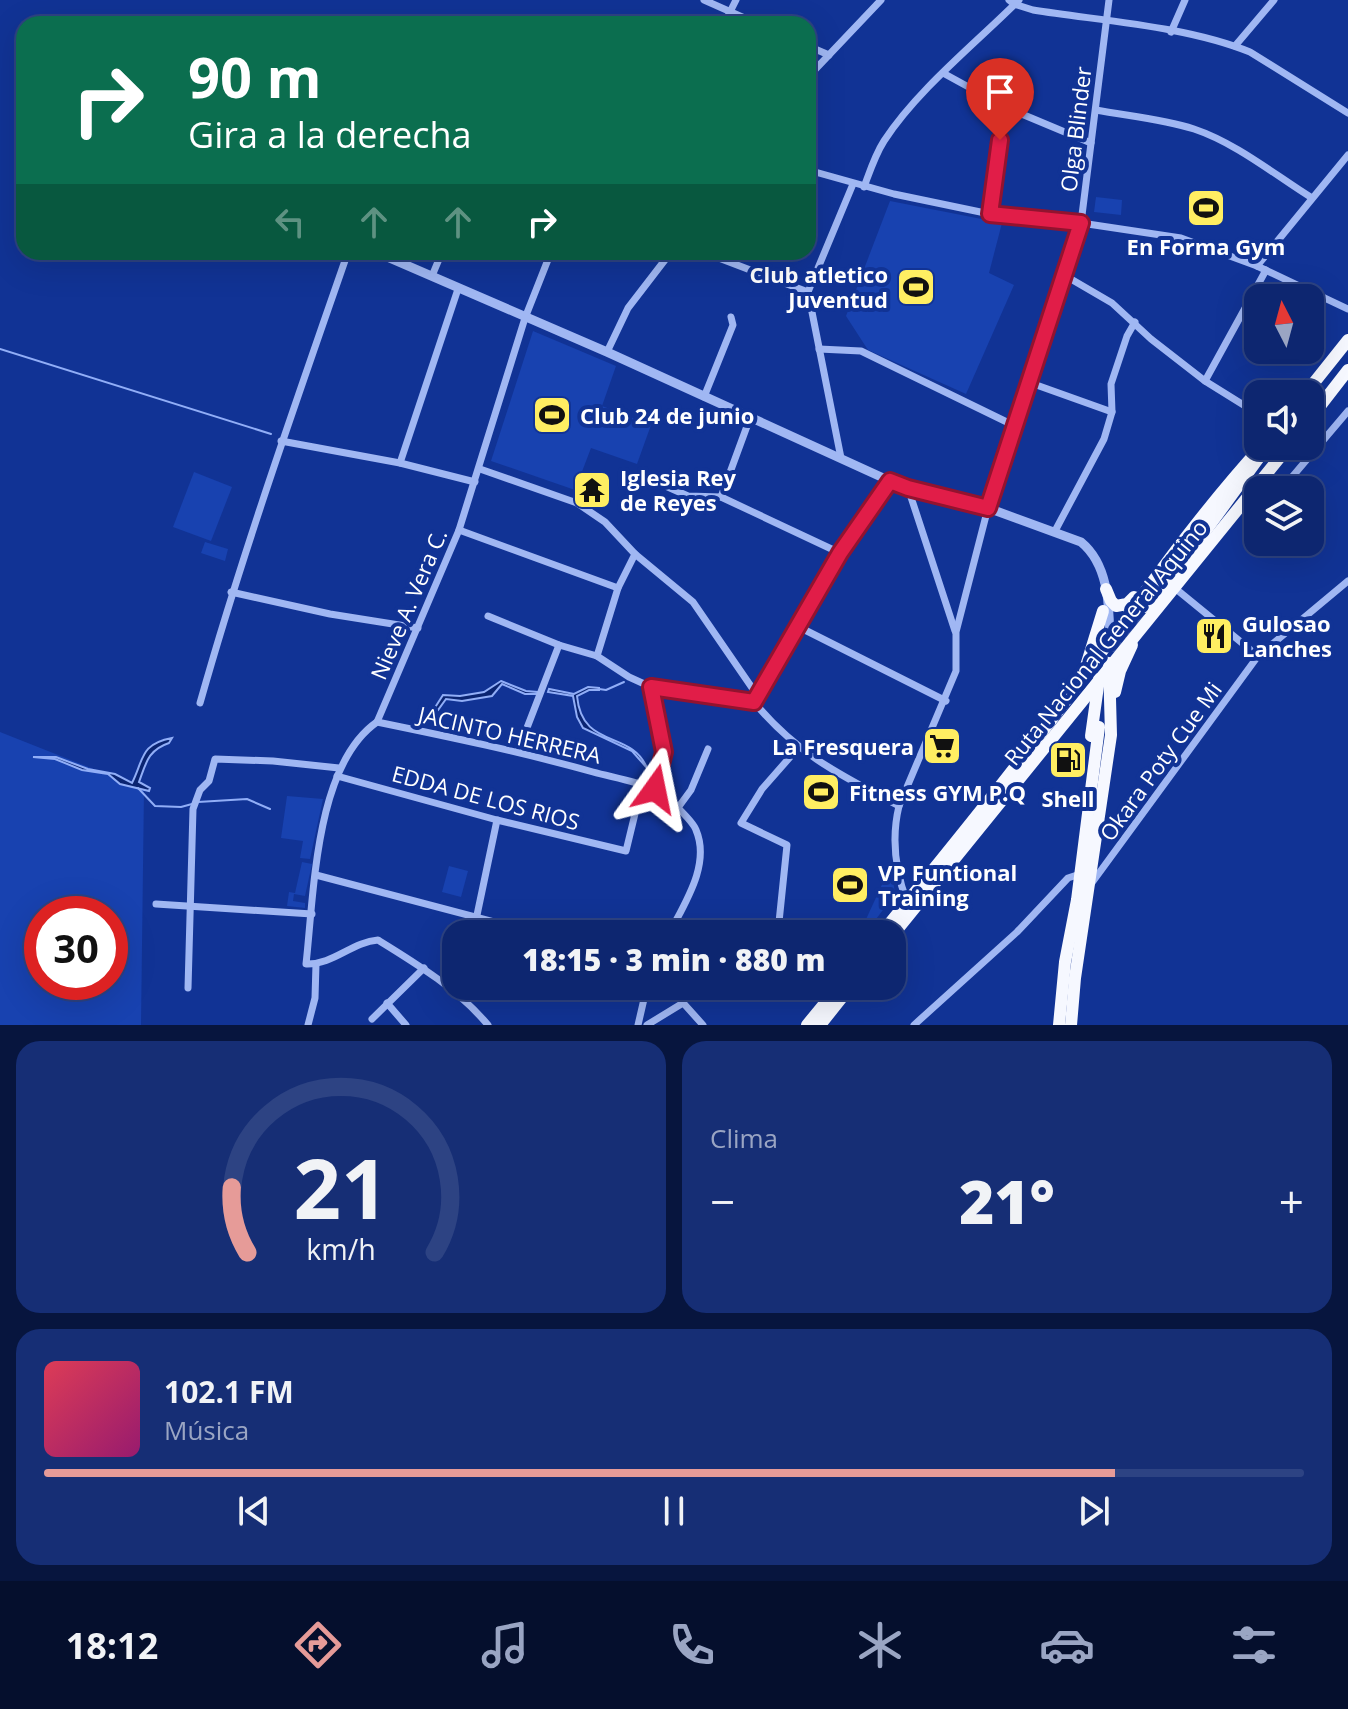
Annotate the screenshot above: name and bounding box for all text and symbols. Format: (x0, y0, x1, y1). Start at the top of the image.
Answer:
text: 90 m (188, 38, 322, 114)
icon: right (56, 48, 160, 152)
pin (966, 58, 1034, 140)
street label: Olga Blinder (1052, 65, 1098, 193)
icon: arrive (978, 70, 1022, 114)
text: Gira a la derecha (188, 110, 472, 159)
sports icon: En Forma Gym (1185, 187, 1227, 229)
icon: left (268, 200, 312, 244)
icon: ahead (352, 200, 396, 244)
icon: ahead (436, 200, 480, 244)
icon: right (520, 200, 564, 244)
place label: En Forma Gym (1127, 231, 1285, 261)
place label: Club atletico Juventud (749, 259, 888, 314)
sports icon: Club atletico Juventud (895, 266, 937, 308)
north arrow (1244, 284, 1324, 364)
map controls (1244, 284, 1324, 556)
button: sound (1244, 380, 1324, 460)
sports icon: Club 24 de junio (531, 394, 573, 436)
place label: Club 24 de junio (580, 400, 754, 430)
place label: Iglesia Rey de Reyes (620, 462, 737, 517)
temple icon: Iglesia Rey de Reyes (571, 469, 613, 511)
button: layers (1244, 476, 1324, 556)
street label: Ruta Nacional General Aquino (996, 513, 1214, 771)
street label: Nieve A. Vera C. (363, 524, 453, 684)
place label: Gulosao Lanches (1242, 608, 1332, 663)
restaurant icon: Gulosao Lanches (1193, 615, 1235, 657)
street label: Okara Poty Cue Mi (1092, 675, 1228, 847)
street label: JACINTO HERRERA (414, 698, 604, 770)
supermarket icon: La Fresquera (921, 725, 963, 767)
place label: La Fresquera (772, 731, 914, 761)
fuel station icon: Shell (1047, 739, 1089, 781)
position arrow (613, 747, 697, 831)
street label: EDDA DE LOS RIOS (389, 758, 583, 836)
sports icon: Fitness GYM P.Q (800, 771, 842, 813)
place label: Fitness GYM P.Q (849, 777, 1026, 807)
place label: Shell (1041, 783, 1095, 813)
place label: VP Funtional Training (878, 857, 1017, 912)
sports icon: VP Funtional Training (829, 864, 871, 906)
speed limit sign: 30 (24, 896, 128, 1000)
text: 18:15 · 3 min · 880 m (522, 939, 826, 980)
text: Clima (710, 1120, 778, 1156)
text: 21 (293, 1130, 389, 1243)
text: 21° (959, 1160, 1055, 1242)
text: − (710, 1171, 735, 1231)
text: + (1279, 1171, 1304, 1231)
text: km/h (306, 1229, 376, 1268)
text: 102.1 FM (164, 1371, 294, 1412)
text: Música (164, 1412, 249, 1448)
icon: previous (232, 1489, 276, 1533)
icon: pause (652, 1489, 696, 1533)
icon: next (1072, 1489, 1116, 1533)
icon: directions (290, 1617, 346, 1673)
icon: music (477, 1617, 533, 1673)
icon: phone (664, 1617, 720, 1673)
icon: climate (852, 1617, 908, 1673)
icon: car (1039, 1617, 1095, 1673)
icon: filters (1226, 1617, 1282, 1673)
text: 18:12 (66, 1621, 158, 1670)

